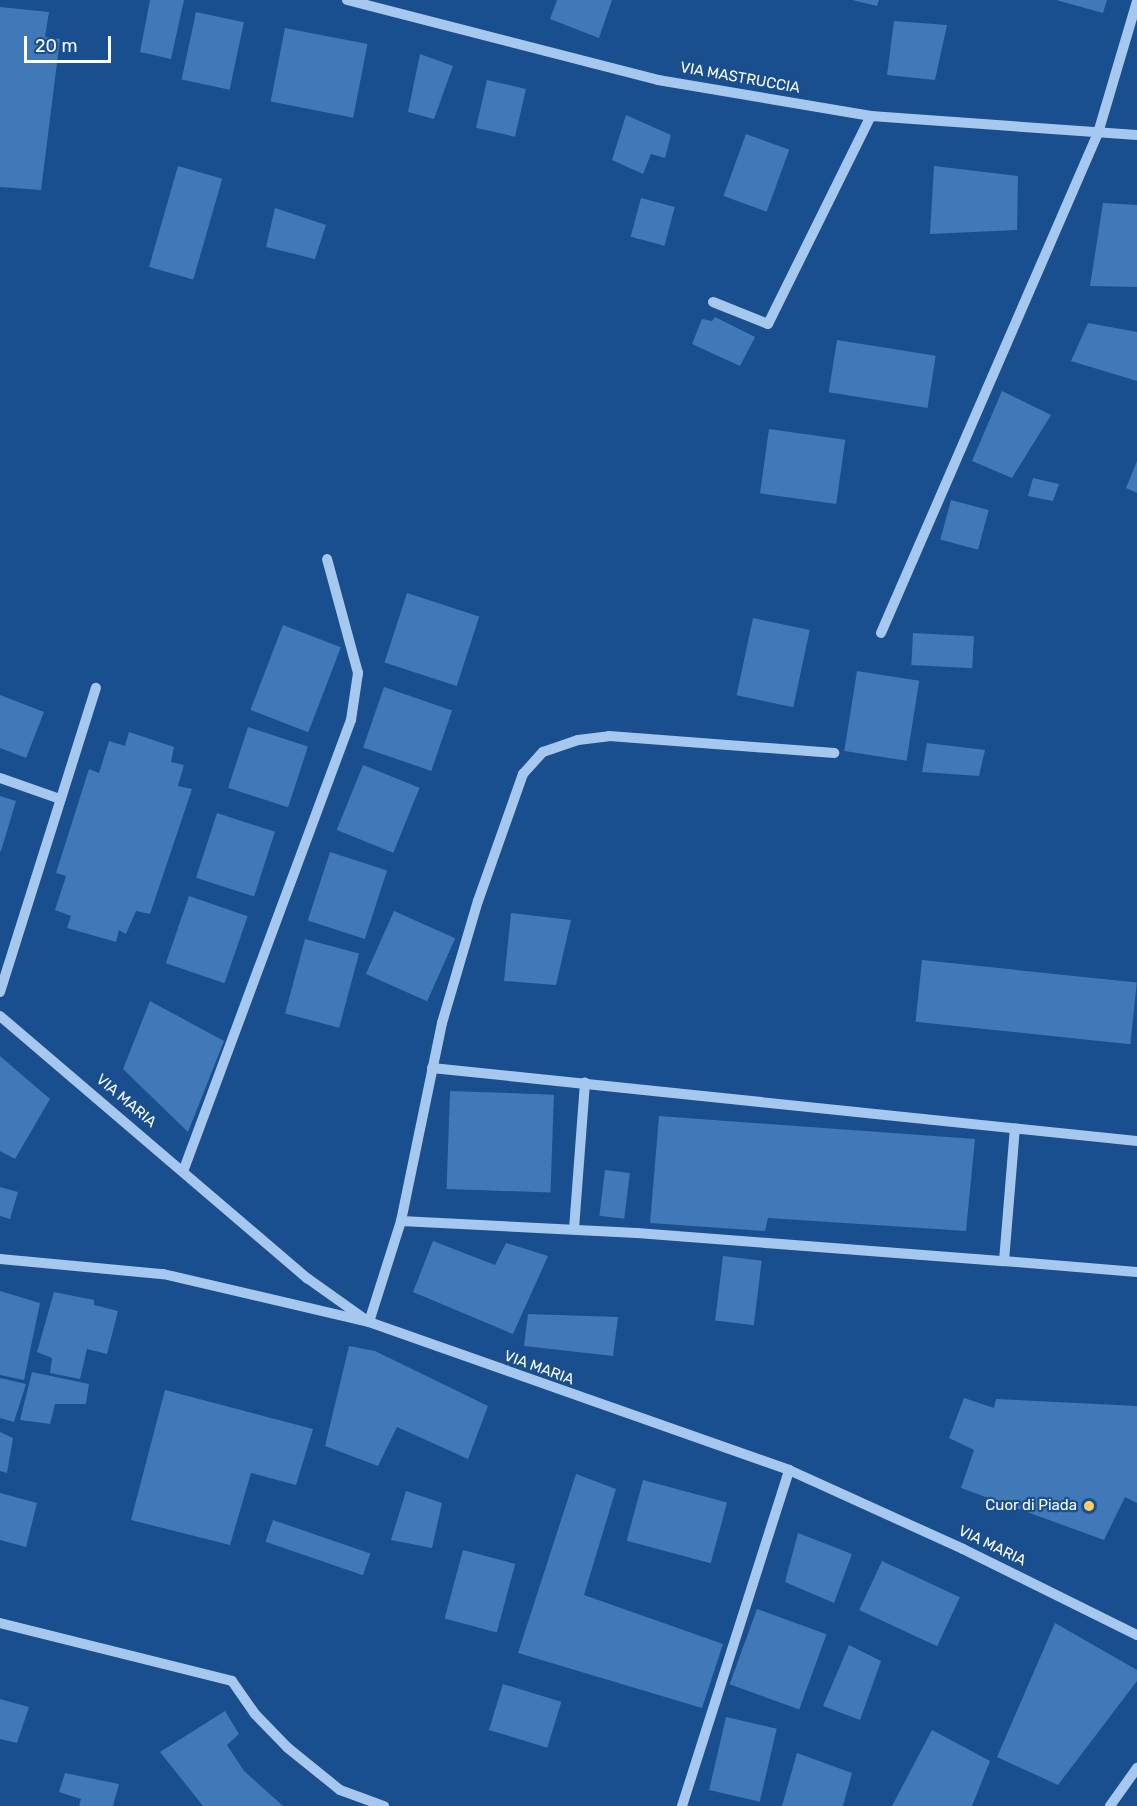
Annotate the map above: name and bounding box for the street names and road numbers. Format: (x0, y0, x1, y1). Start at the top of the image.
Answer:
street label: VIA MASTRUCCIA (678, 59, 802, 97)
street label: VIA MARIA (92, 1070, 160, 1132)
street label: VIA MARIA (501, 1347, 577, 1389)
street label: VIA MARIA (955, 1522, 1029, 1570)

